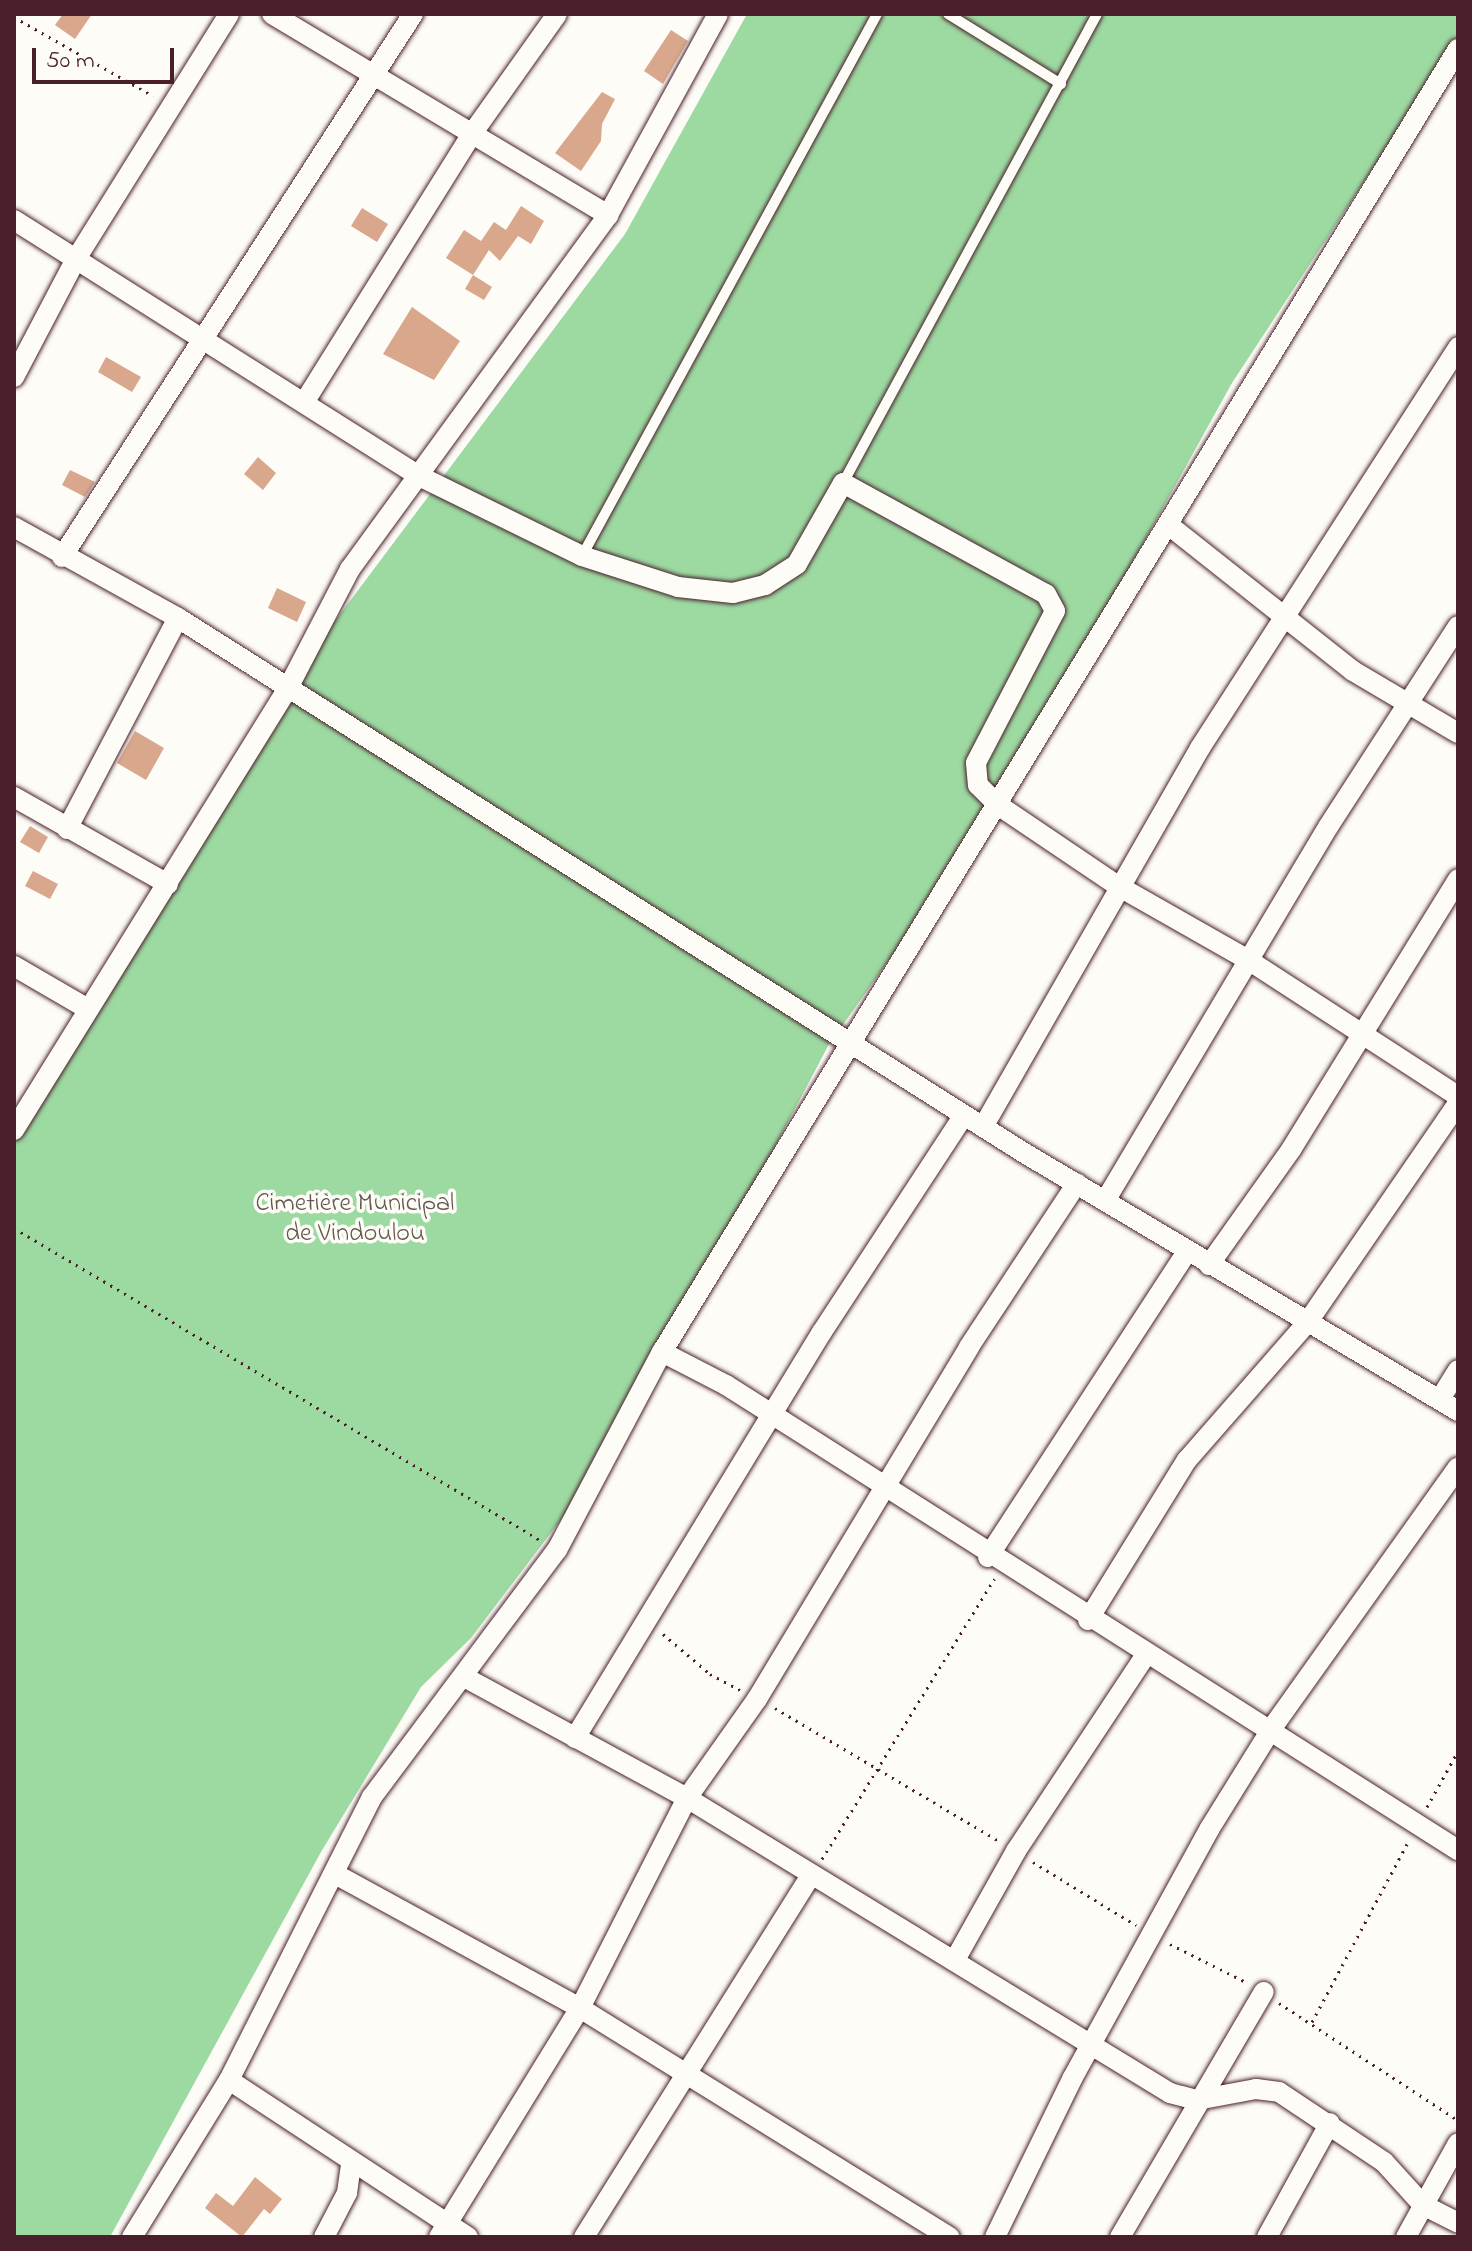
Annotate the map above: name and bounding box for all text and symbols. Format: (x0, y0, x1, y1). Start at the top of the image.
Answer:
scale bar (36, 32, 178, 82)
text: 50 m (46, 44, 95, 79)
park label: Cimetière Municipal de Vindoulou (256, 1189, 454, 1250)

